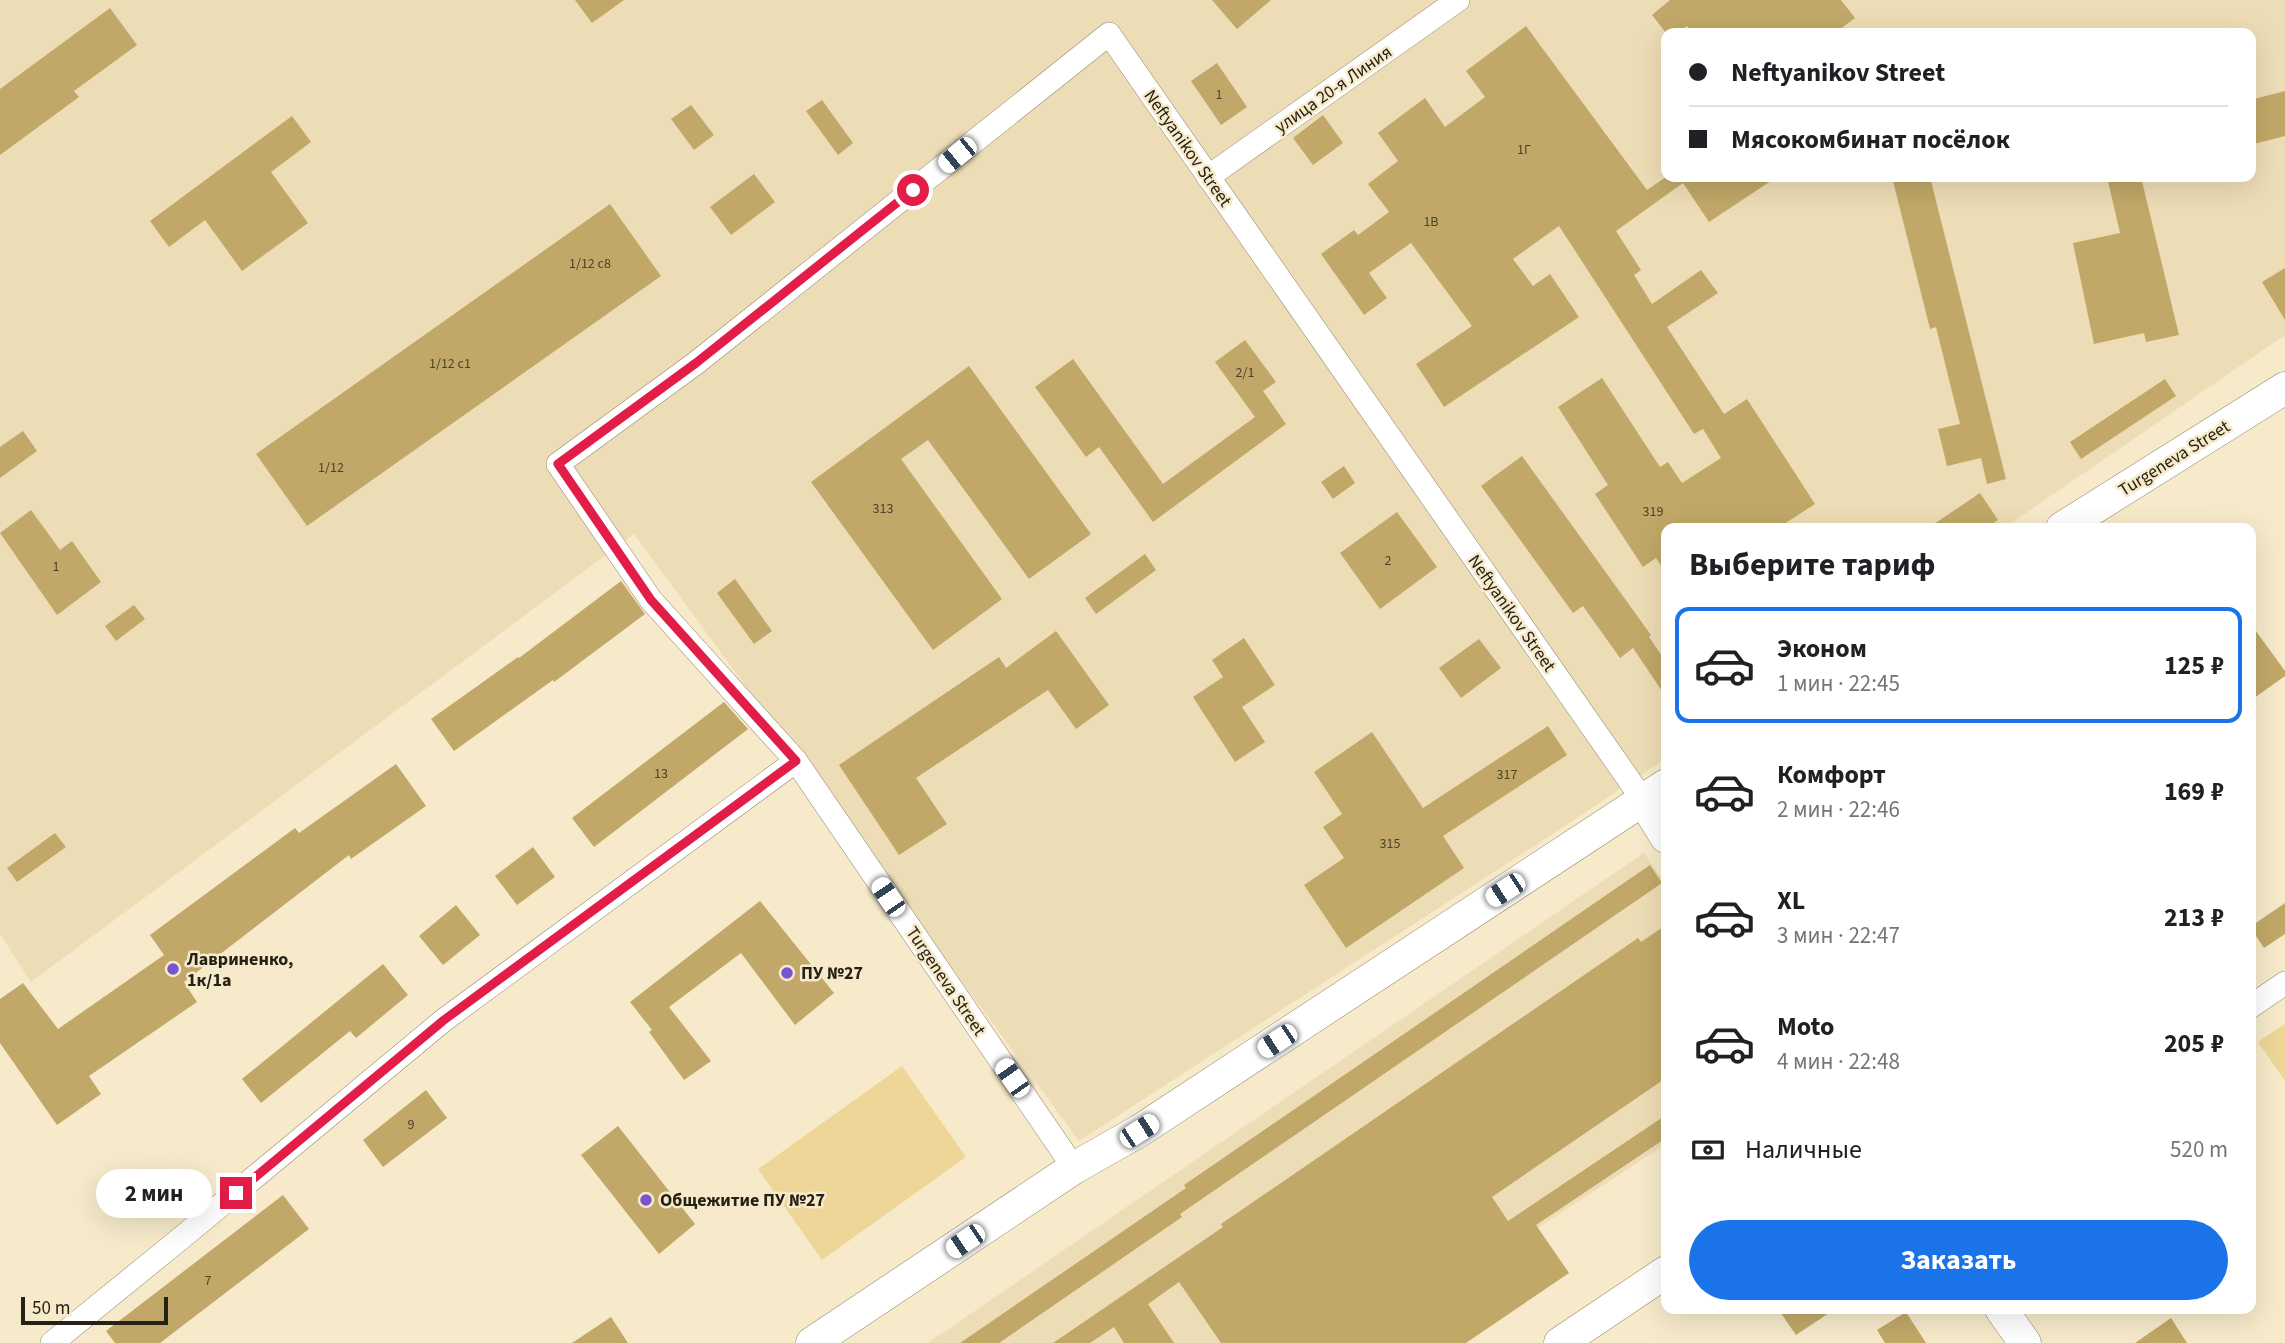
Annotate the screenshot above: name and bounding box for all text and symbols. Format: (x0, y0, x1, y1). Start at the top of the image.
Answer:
street label: улица 20-я Линия (1270, 40, 1397, 139)
text: Neftyanikov Street (1731, 54, 1945, 91)
street label: Neftyanikov Street (1138, 85, 1237, 212)
house number: 1 (1216, 85, 1223, 105)
text: Мясокомбинат посёлок (1731, 121, 2010, 158)
car (935, 134, 980, 176)
house number: 1Г (1517, 140, 1531, 160)
route start (897, 174, 929, 206)
house number: 1В (1423, 212, 1439, 232)
house number: 1/12 с8 (569, 254, 611, 274)
house number: 1/12 с1 (429, 354, 471, 374)
house number: 2/1 (1236, 363, 1254, 383)
street label: Turgeneva Street (2114, 414, 2235, 503)
house number: 1/12 (318, 458, 344, 478)
house number: 313 (873, 499, 893, 519)
house number: 319 (1643, 502, 1663, 522)
text: Выберите тариф (1689, 542, 1936, 588)
street label: Neftyanikov Street (1462, 550, 1561, 677)
house number: 2 (1385, 551, 1392, 571)
house number: 1 (53, 557, 60, 577)
text: Эконом (1777, 630, 1867, 667)
icon: car (1693, 634, 1756, 697)
text: 125 ₽ (2164, 647, 2224, 684)
text: 1 мин · 22:45 (1777, 667, 1900, 700)
text: Комфорт (1777, 756, 1886, 793)
icon: car (1693, 760, 1756, 823)
house number: 13 (654, 764, 668, 784)
house number: 317 (1497, 765, 1517, 785)
text: 169 ₽ (2164, 773, 2224, 810)
text: 2 мин · 22:46 (1777, 793, 1900, 826)
house number: 315 (1380, 834, 1400, 854)
car (1482, 870, 1529, 910)
car (868, 874, 909, 920)
text: XL (1777, 882, 1805, 919)
icon: car (1693, 886, 1756, 949)
text: 213 ₽ (2164, 899, 2224, 936)
text: 3 мин · 22:47 (1777, 919, 1900, 952)
street label: Turgeneva Street (900, 922, 991, 1041)
place label: Лавриненко, 1к/1а (186, 947, 294, 993)
marker: Лавриненко, 1к/1а (165, 961, 181, 977)
place label: ПУ №27 (801, 961, 863, 986)
marker: ПУ №27 (779, 965, 795, 981)
text: Moto (1777, 1008, 1834, 1045)
icon: car (1693, 1012, 1756, 1075)
car (1254, 1021, 1301, 1061)
text: 205 ₽ (2164, 1025, 2224, 1062)
text: 4 мин · 22:48 (1777, 1045, 1900, 1078)
car (992, 1055, 1033, 1101)
car (1116, 1111, 1163, 1151)
house number: 9 (408, 1115, 415, 1135)
icon: cash (1689, 1131, 1727, 1169)
text: Наличные (1745, 1131, 1862, 1168)
text: 520 m (2170, 1133, 2228, 1166)
callout: 2 мин (96, 1168, 212, 1218)
text: 2 мин (125, 1177, 183, 1210)
route end (220, 1177, 252, 1209)
place label: Общежитие ПУ №27 (660, 1188, 825, 1213)
marker: Общежитие ПУ №27 (638, 1192, 654, 1208)
button: Заказать (1689, 1220, 2228, 1300)
car (942, 1221, 989, 1261)
house number: 7 (205, 1271, 212, 1291)
scale bar (21, 1294, 168, 1326)
text: 50 m (32, 1295, 70, 1322)

